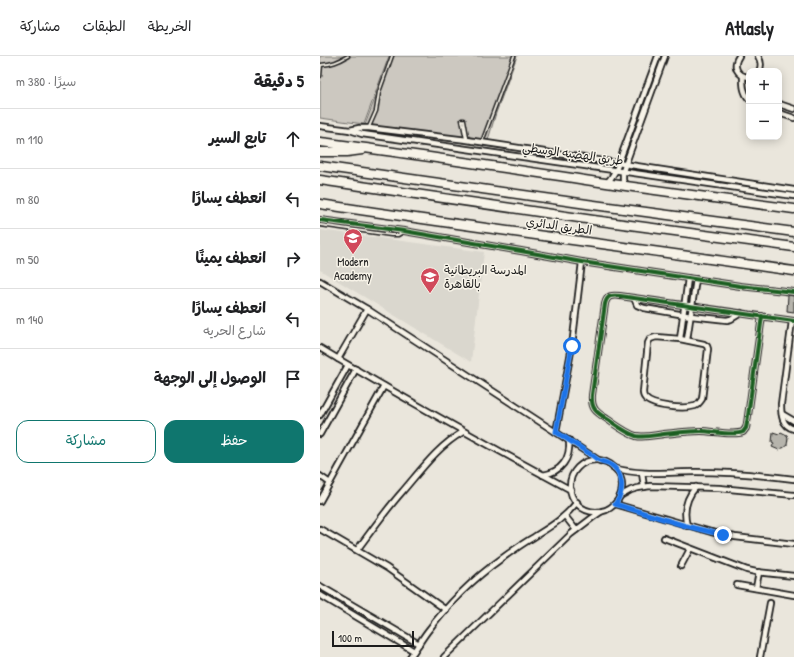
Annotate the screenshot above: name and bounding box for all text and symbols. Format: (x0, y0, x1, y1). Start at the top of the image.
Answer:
text: Atlasly (725, 15, 774, 41)
text: مشاركة (20, 16, 60, 35)
text: الطبقات (82, 16, 126, 35)
text: الخريطة (148, 16, 191, 35)
map controls (746, 68, 782, 140)
button: + (746, 68, 782, 104)
text: 5 دقيقة (254, 69, 304, 92)
text: سيرًا · 380 m (16, 72, 76, 90)
button: − (746, 104, 782, 140)
text: تابع السير (209, 127, 266, 148)
icon: ahead (282, 128, 304, 150)
text: 110 m (16, 130, 43, 148)
street label: طريق الهضبه الوسطي (521, 138, 625, 172)
text: انعطف يسارًا (192, 187, 266, 208)
icon: left (282, 188, 304, 210)
text: 80 m (16, 190, 39, 208)
street label: الطريق الدائري (525, 212, 593, 240)
school or university icon: Modern Academy (342, 227, 364, 255)
text: انعطف يمينًا (196, 247, 266, 268)
icon: right (282, 248, 304, 270)
text: 50 m (16, 250, 39, 268)
place label: Modern Academy (334, 253, 372, 284)
place label: المدرسة البريطانية بالقاهرة (444, 261, 527, 292)
school or university icon: المدرسة البريطانية بالقاهرة (419, 266, 441, 294)
text: انعطف يسارًا (192, 297, 266, 318)
icon: left (282, 308, 304, 330)
text: 140 m (16, 310, 43, 328)
text: شارع الحريه (203, 321, 266, 339)
route start (563, 337, 581, 355)
text: الوصول إلى الوجهة (154, 367, 266, 388)
icon: arrive (282, 368, 304, 390)
button: مشاركة (16, 420, 156, 463)
button: حفظ (164, 420, 304, 463)
route end (714, 526, 732, 544)
scale bar (332, 629, 414, 648)
text: 100 m (338, 631, 362, 645)

